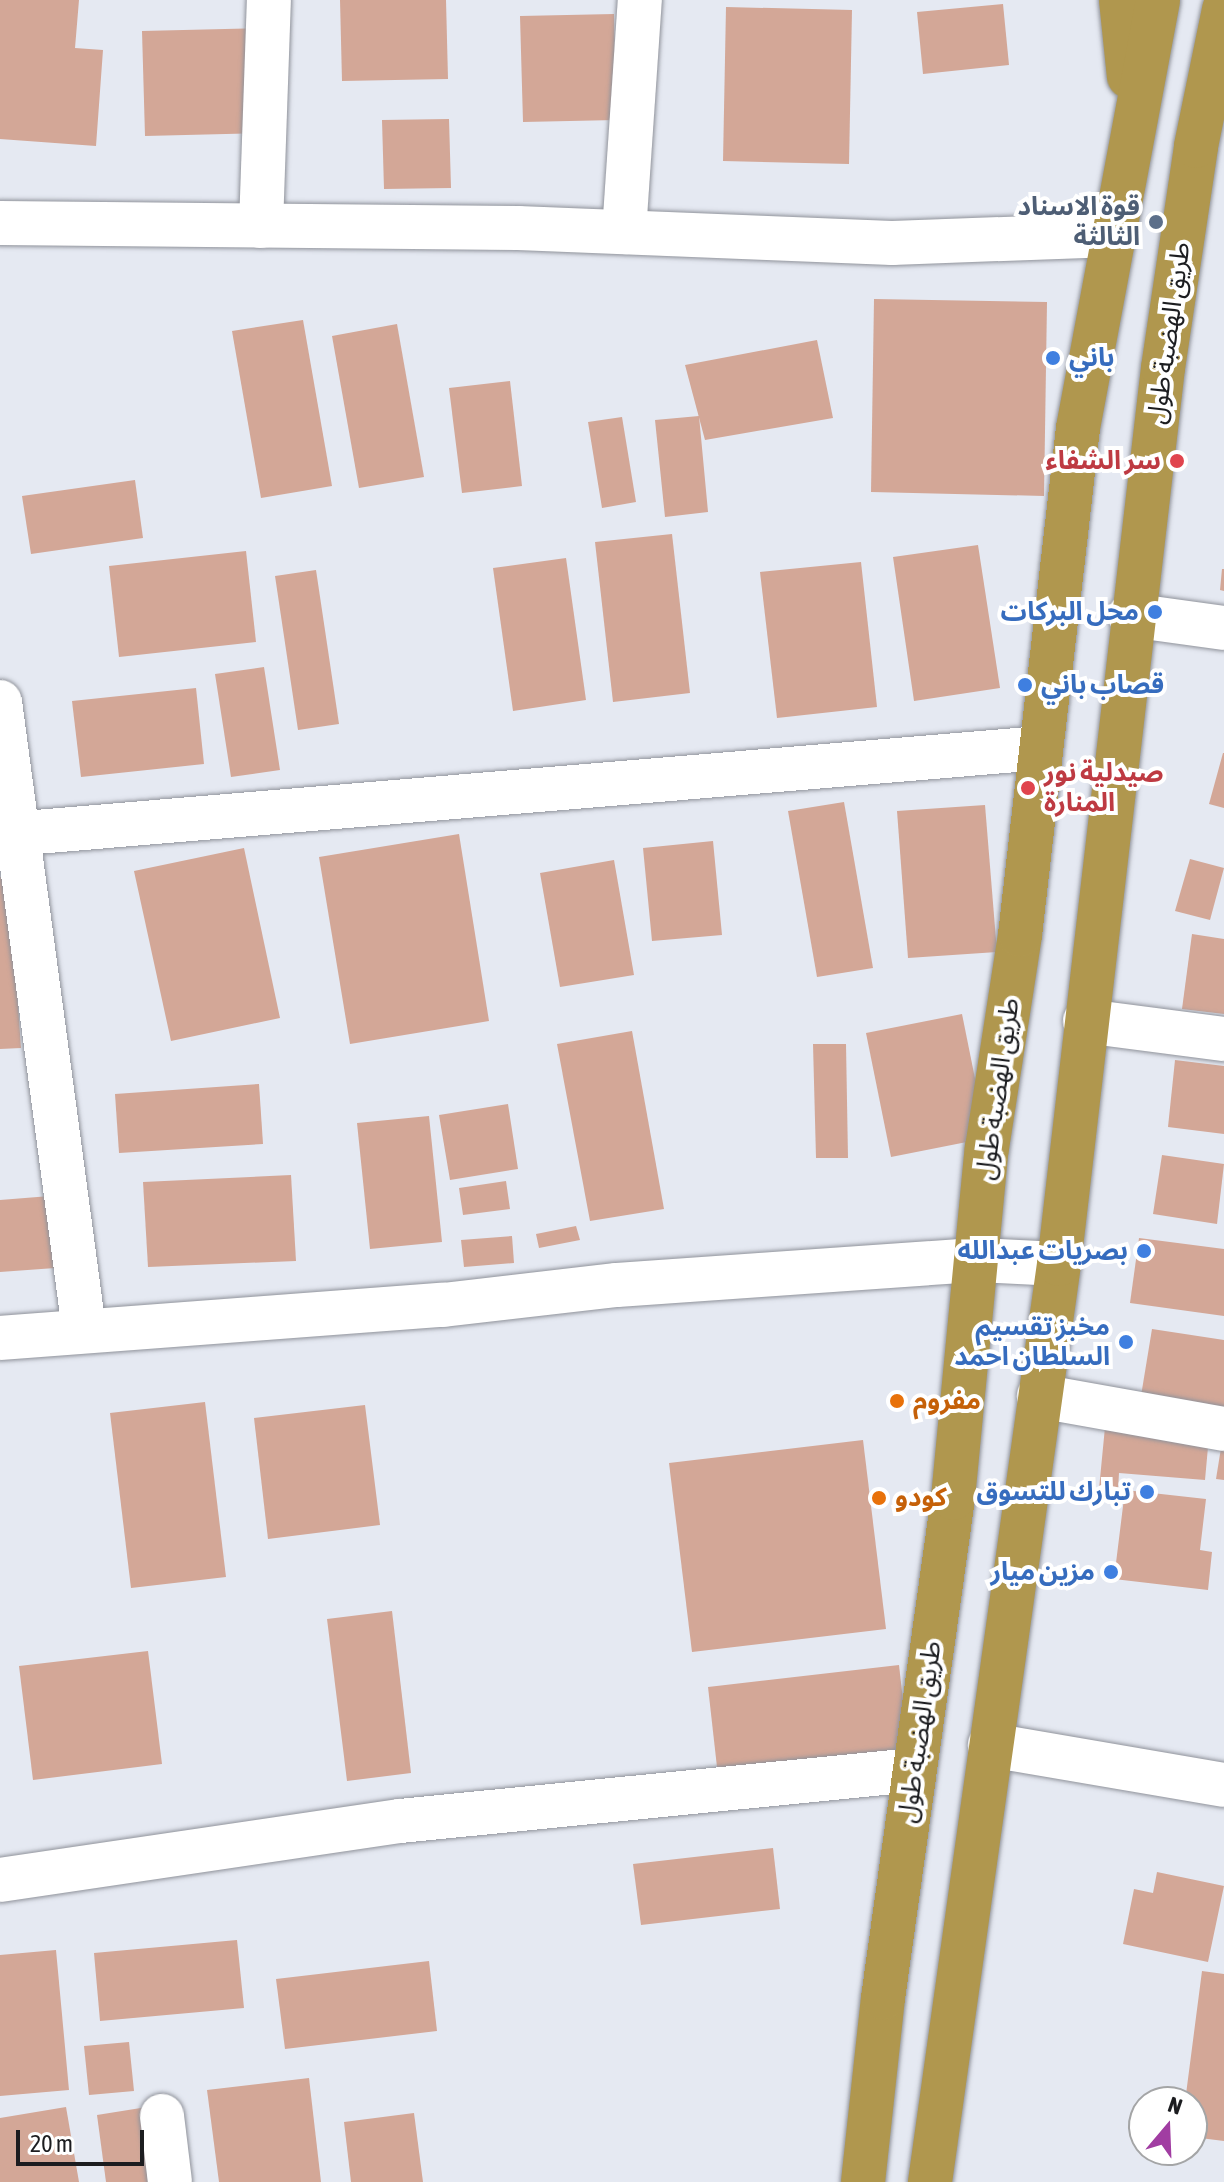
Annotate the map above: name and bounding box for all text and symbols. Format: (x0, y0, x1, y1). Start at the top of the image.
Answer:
place label: قوة الاسناد الثالثة (1018, 191, 1140, 252)
marker: قوة الاسناد الثالثة (1147, 213, 1165, 231)
street label: طريق الهضبة طول (1141, 240, 1197, 426)
place label: باني (1069, 342, 1115, 374)
marker: باني (1044, 349, 1062, 367)
place label: سر الشفاء (1045, 445, 1161, 477)
marker: سر الشفاء (1168, 452, 1186, 470)
place label: محل البركات (1001, 596, 1139, 628)
marker: محل البركات (1146, 603, 1164, 621)
place label: قصاب باني (1041, 669, 1164, 701)
marker: قصاب باني (1016, 676, 1034, 694)
place label: صيدلية نور المنارة (1044, 757, 1164, 818)
marker: صيدلية نور المنارة (1019, 779, 1037, 797)
street label: طريق الهضبة طول (970, 996, 1026, 1182)
place label: بصريات عبدالله (957, 1235, 1128, 1267)
marker: بصريات عبدالله (1135, 1242, 1153, 1260)
place label: مخبز تقسيم السلطان احمد (954, 1311, 1110, 1372)
marker: مخبز تقسيم السلطان احمد (1117, 1333, 1135, 1351)
place label: مفروم (913, 1385, 981, 1417)
marker: مفروم (888, 1392, 906, 1410)
place label: تبارك للتسوق (977, 1476, 1131, 1508)
place label: كودو (895, 1482, 947, 1514)
marker: تبارك للتسوق (1138, 1483, 1156, 1501)
marker: كودو (870, 1489, 888, 1507)
place label: مزين ميار (990, 1556, 1095, 1588)
marker: مزين ميار (1102, 1563, 1120, 1581)
street label: طريق الهضبة طول (892, 1639, 948, 1825)
north arrow (1128, 2086, 1208, 2166)
text: N (1165, 2091, 1186, 2120)
scale bar (20, 2114, 148, 2164)
text: 20 m (30, 2130, 73, 2157)

